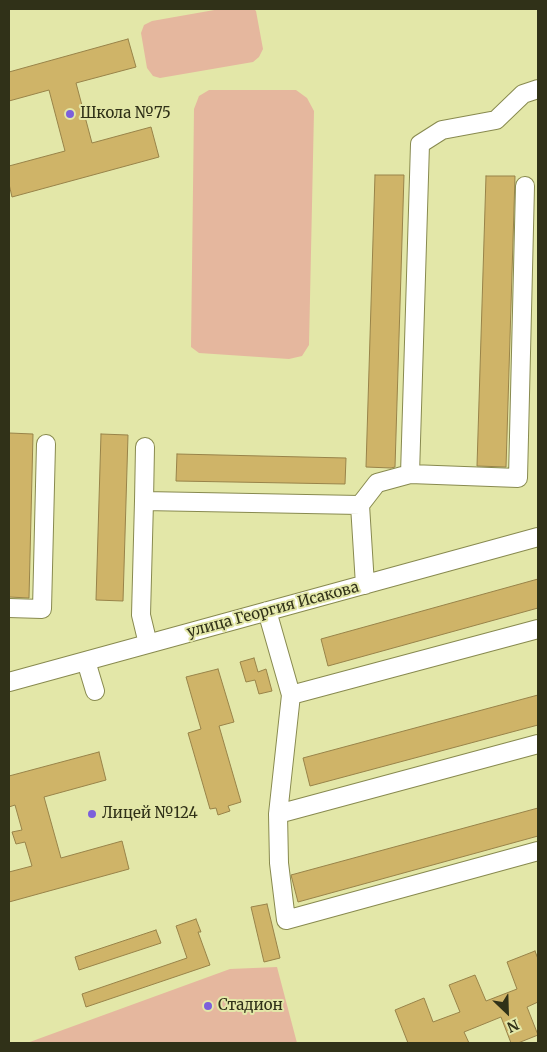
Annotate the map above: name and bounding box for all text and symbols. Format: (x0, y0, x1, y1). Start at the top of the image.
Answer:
place label: Школа №75 (80, 105, 171, 123)
marker: Школа №75 (64, 108, 76, 120)
street label: улица Георгия Исакова (185, 578, 361, 642)
place label: Лицей №124 (102, 805, 198, 823)
marker: Лицей №124 (86, 808, 98, 820)
north arrow (482, 987, 532, 1037)
place label: Стадион (218, 997, 283, 1015)
marker: Стадион (202, 1000, 214, 1012)
text: N (504, 1015, 522, 1036)

